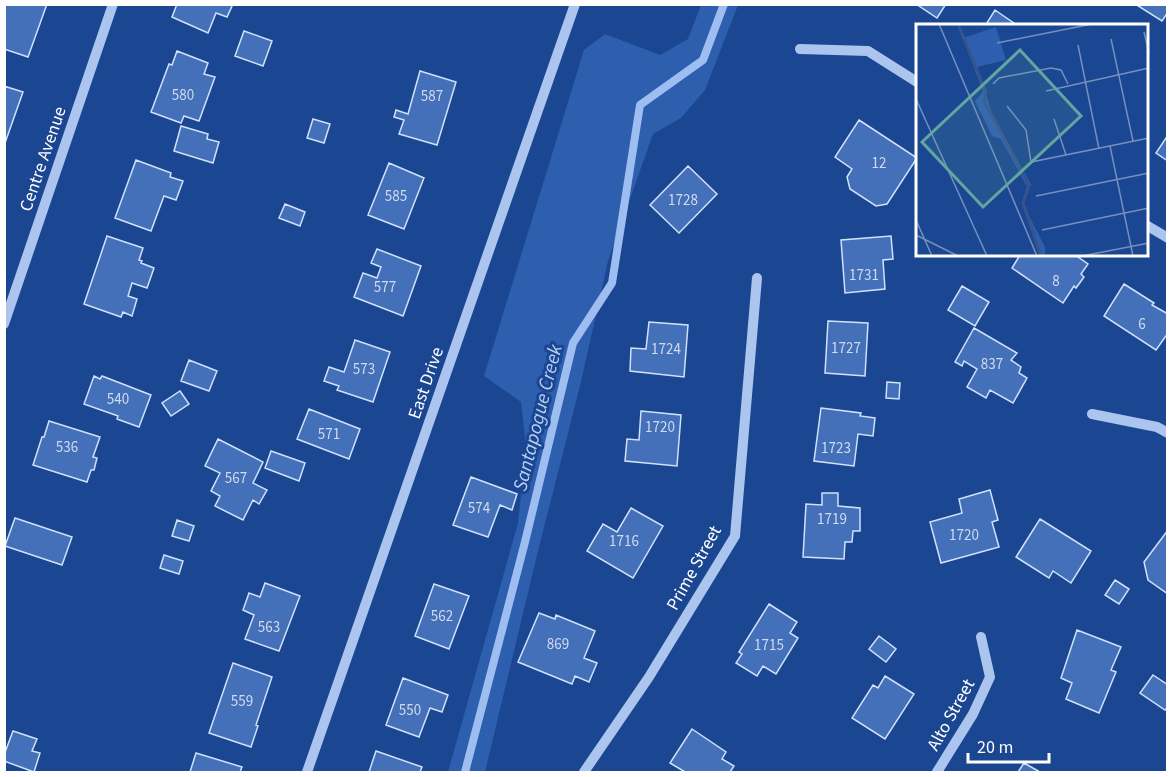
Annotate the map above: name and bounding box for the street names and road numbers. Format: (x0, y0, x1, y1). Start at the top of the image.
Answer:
street label: Centre Avenue (13, 103, 73, 215)
street label: East Drive (402, 344, 450, 422)
street label: Prime Street (660, 521, 728, 615)
street label: Alto Street (921, 675, 981, 755)

